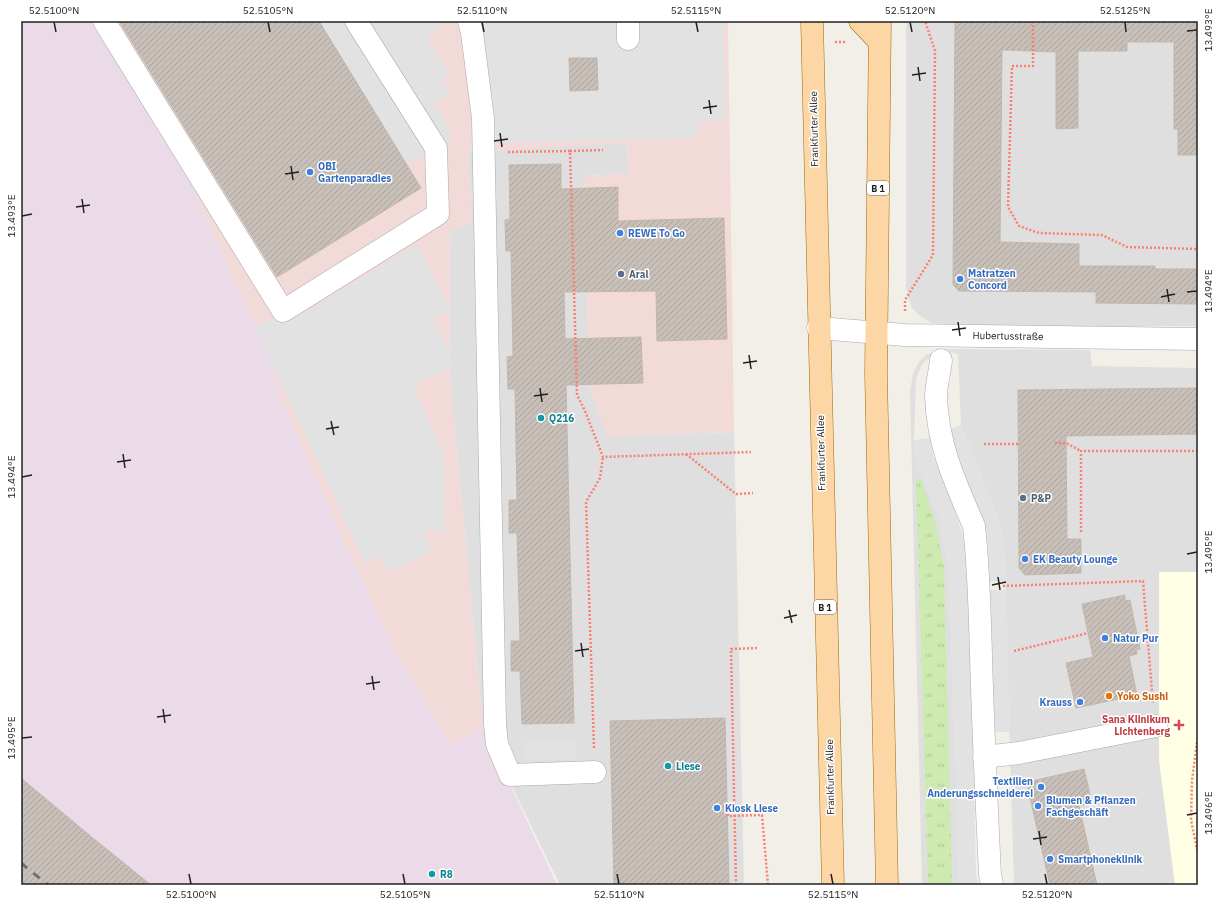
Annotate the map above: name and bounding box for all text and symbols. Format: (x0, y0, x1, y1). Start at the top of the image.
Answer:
text: 52.5100°N (29, 4, 79, 17)
text: 52.5105°N (243, 4, 293, 17)
text: 52.5110°N (457, 4, 507, 17)
text: 52.5115°N (671, 4, 721, 17)
text: 52.5120°N (885, 4, 935, 17)
text: 52.5125°N (1100, 4, 1150, 17)
text: 13.493°E (1202, 8, 1215, 52)
street label: Frankfurter Allee (807, 91, 821, 167)
place label: OBI Gartenparadies (318, 160, 391, 185)
marker: OBI Gartenparadies (305, 167, 315, 177)
road number: B 1 (867, 181, 889, 195)
text: 13.493°E (5, 194, 18, 238)
place label: REWE To Go (628, 227, 685, 240)
marker: REWE To Go (615, 228, 625, 238)
place label: Matratzen Concord (968, 267, 1016, 292)
place label: Aral (629, 268, 648, 281)
marker: Aral (616, 269, 626, 279)
text: 13.494°E (1202, 269, 1215, 313)
marker: Matratzen Concord (955, 274, 965, 284)
street label: Hubertusstraße (972, 329, 1044, 343)
place label: Q216 (549, 412, 574, 425)
marker: Q216 (536, 413, 546, 423)
street label: Frankfurter Allee (814, 415, 828, 491)
text: 13.494°E (5, 455, 18, 499)
place label: P&P (1031, 492, 1051, 505)
marker: P&P (1018, 493, 1028, 503)
text: 13.495°E (1202, 530, 1215, 574)
place label: EK Beauty Lounge (1033, 553, 1118, 566)
marker: EK Beauty Lounge (1020, 554, 1030, 564)
road number: B 1 (814, 600, 836, 614)
place label: Natur Pur (1113, 632, 1159, 645)
marker: Natur Pur (1100, 633, 1110, 643)
place label: Yoko Sushi (1117, 690, 1168, 703)
marker: Yoko Sushi (1104, 691, 1114, 701)
place label: Krauss (1040, 696, 1072, 709)
marker: Krauss (1075, 697, 1085, 707)
place label: Sana Klinikum Lichtenberg (1102, 713, 1170, 738)
text: 13.495°E (5, 716, 18, 760)
marker: Sana Klinikum Lichtenberg (1173, 719, 1185, 731)
street label: Frankfurter Allee (823, 739, 837, 815)
place label: Liese (676, 760, 701, 773)
marker: Liese (663, 761, 673, 771)
place label: Textilien Anderungsschneiderei (927, 775, 1033, 800)
marker: Textilien Anderungsschneiderei (1036, 782, 1046, 792)
text: 13.496°E (1202, 791, 1215, 835)
place label: Blumen & Pflanzen Fachgeschäft (1046, 794, 1136, 819)
marker: Blumen & Pflanzen Fachgeschäft (1033, 801, 1043, 811)
place label: Kiosk Liese (725, 802, 778, 815)
marker: Kiosk Liese (712, 803, 722, 813)
place label: Smartphoneklinik (1058, 853, 1143, 866)
marker: Smartphoneklinik (1045, 854, 1055, 864)
place label: R8 (440, 868, 453, 881)
marker: R8 (427, 869, 437, 879)
text: 52.5100°N (166, 888, 216, 901)
text: 52.5105°N (380, 888, 430, 901)
text: 52.5110°N (594, 888, 644, 901)
text: 52.5115°N (808, 888, 858, 901)
text: 52.5120°N (1022, 888, 1072, 901)

